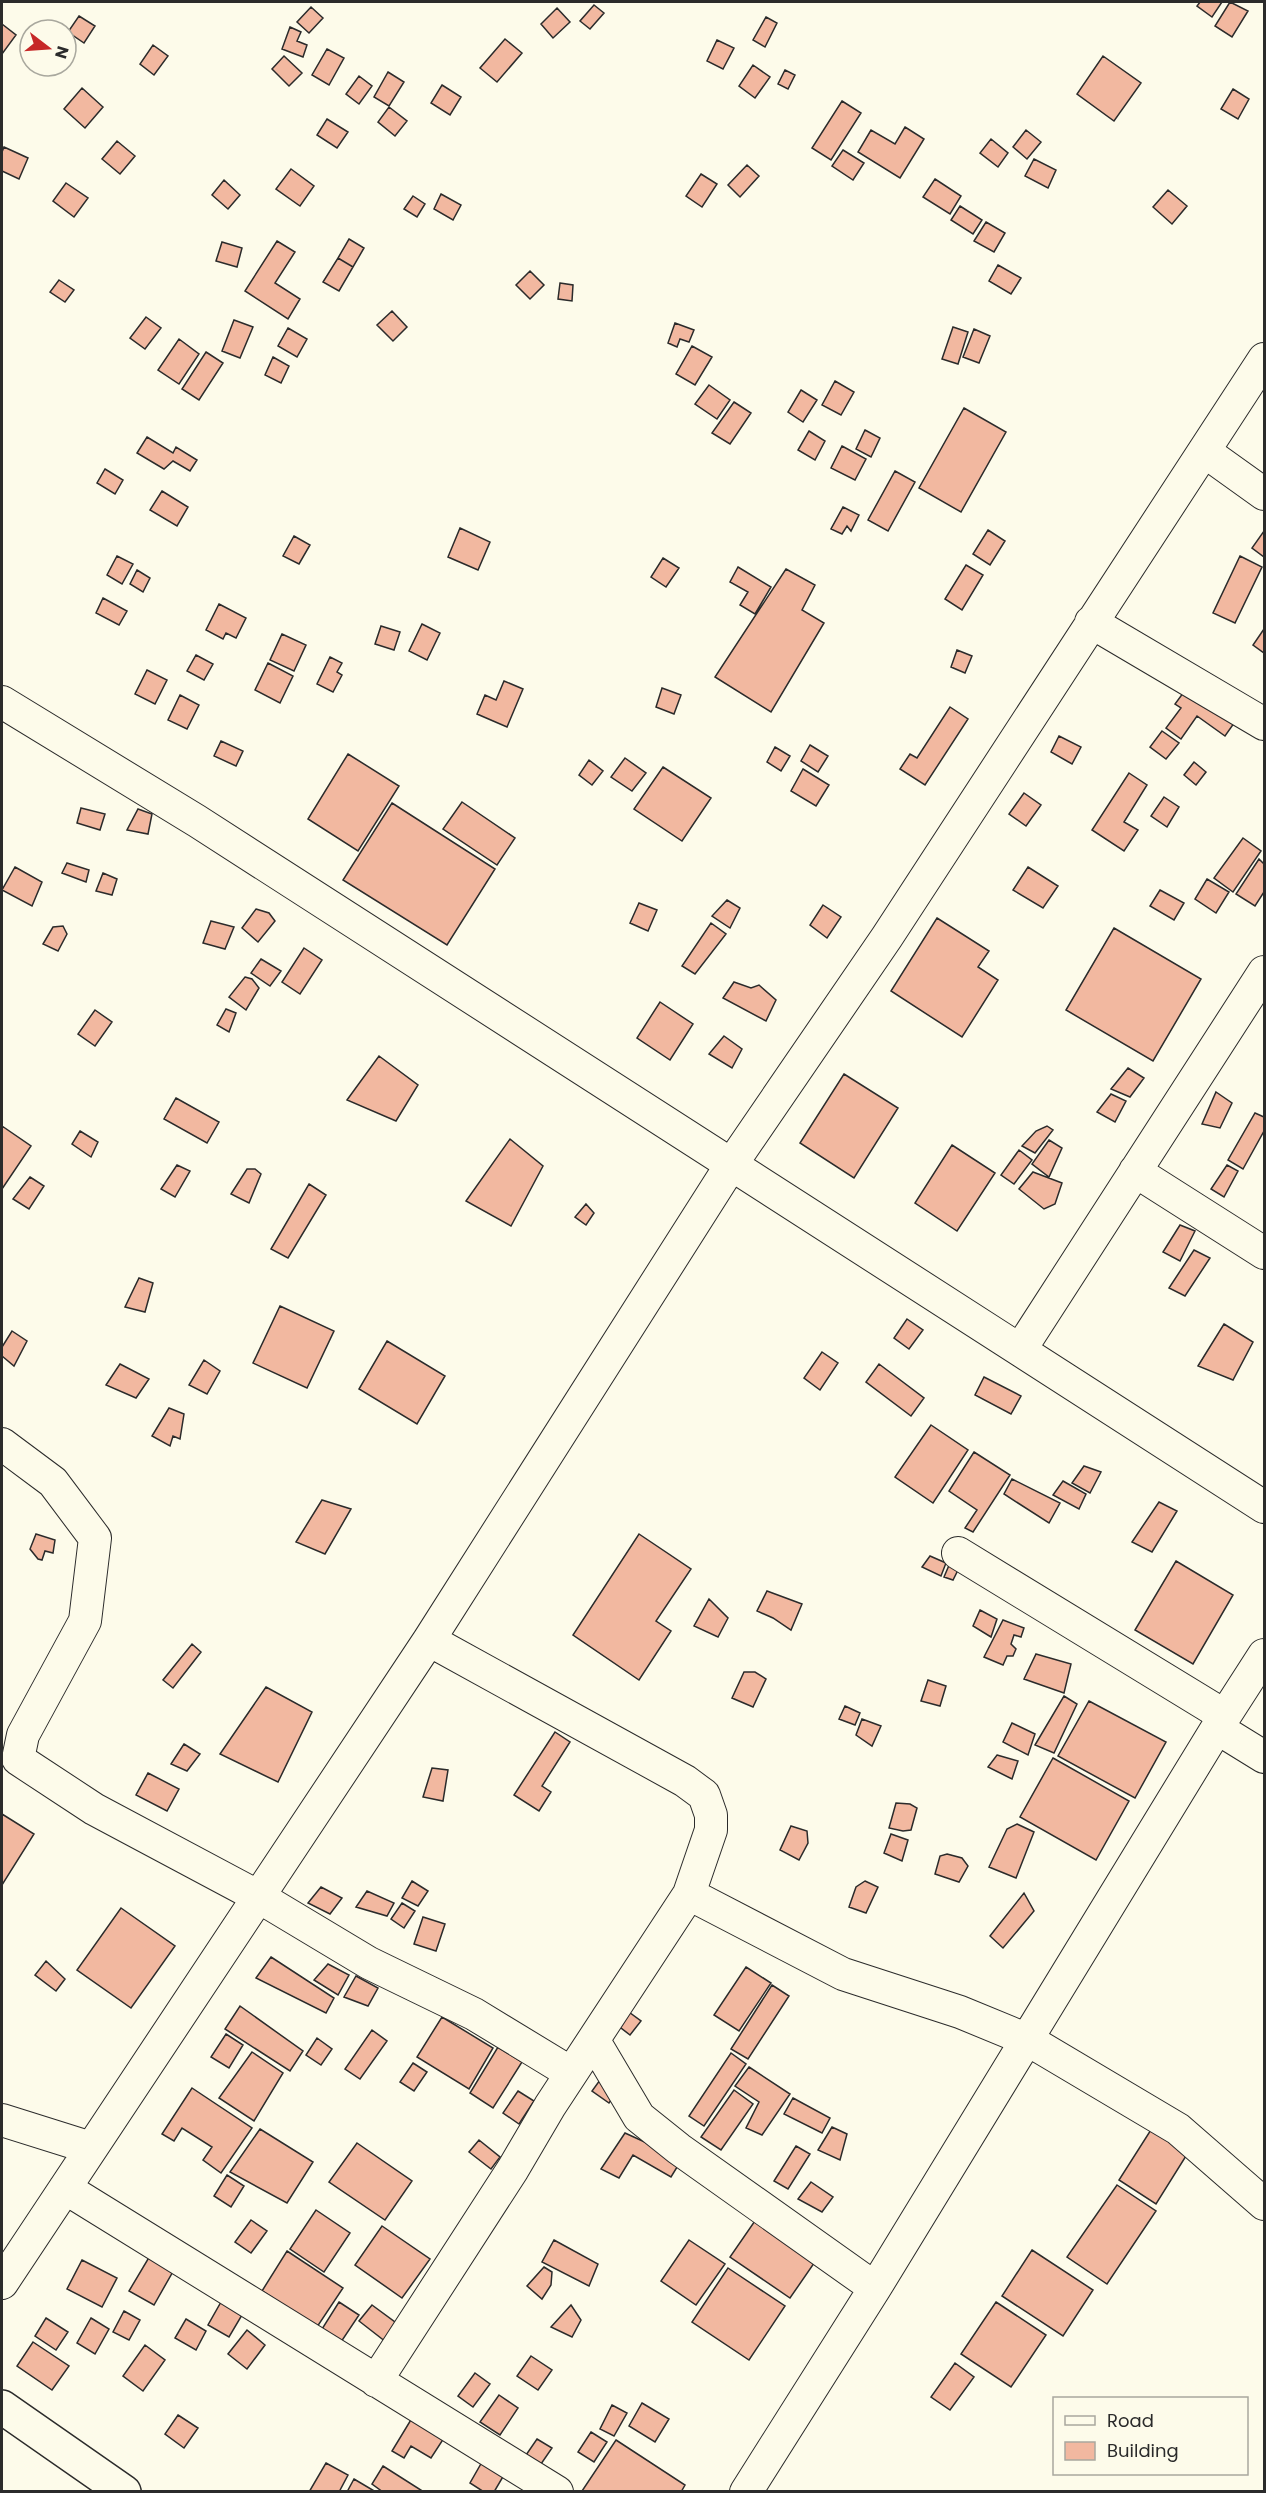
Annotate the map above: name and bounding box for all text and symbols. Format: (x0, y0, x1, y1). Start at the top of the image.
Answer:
north arrow (18, 18, 78, 78)
text: N (49, 43, 75, 61)
legend (1053, 2397, 1248, 2475)
text: Road (1107, 2408, 1154, 2433)
text: Building (1107, 2438, 1179, 2463)

